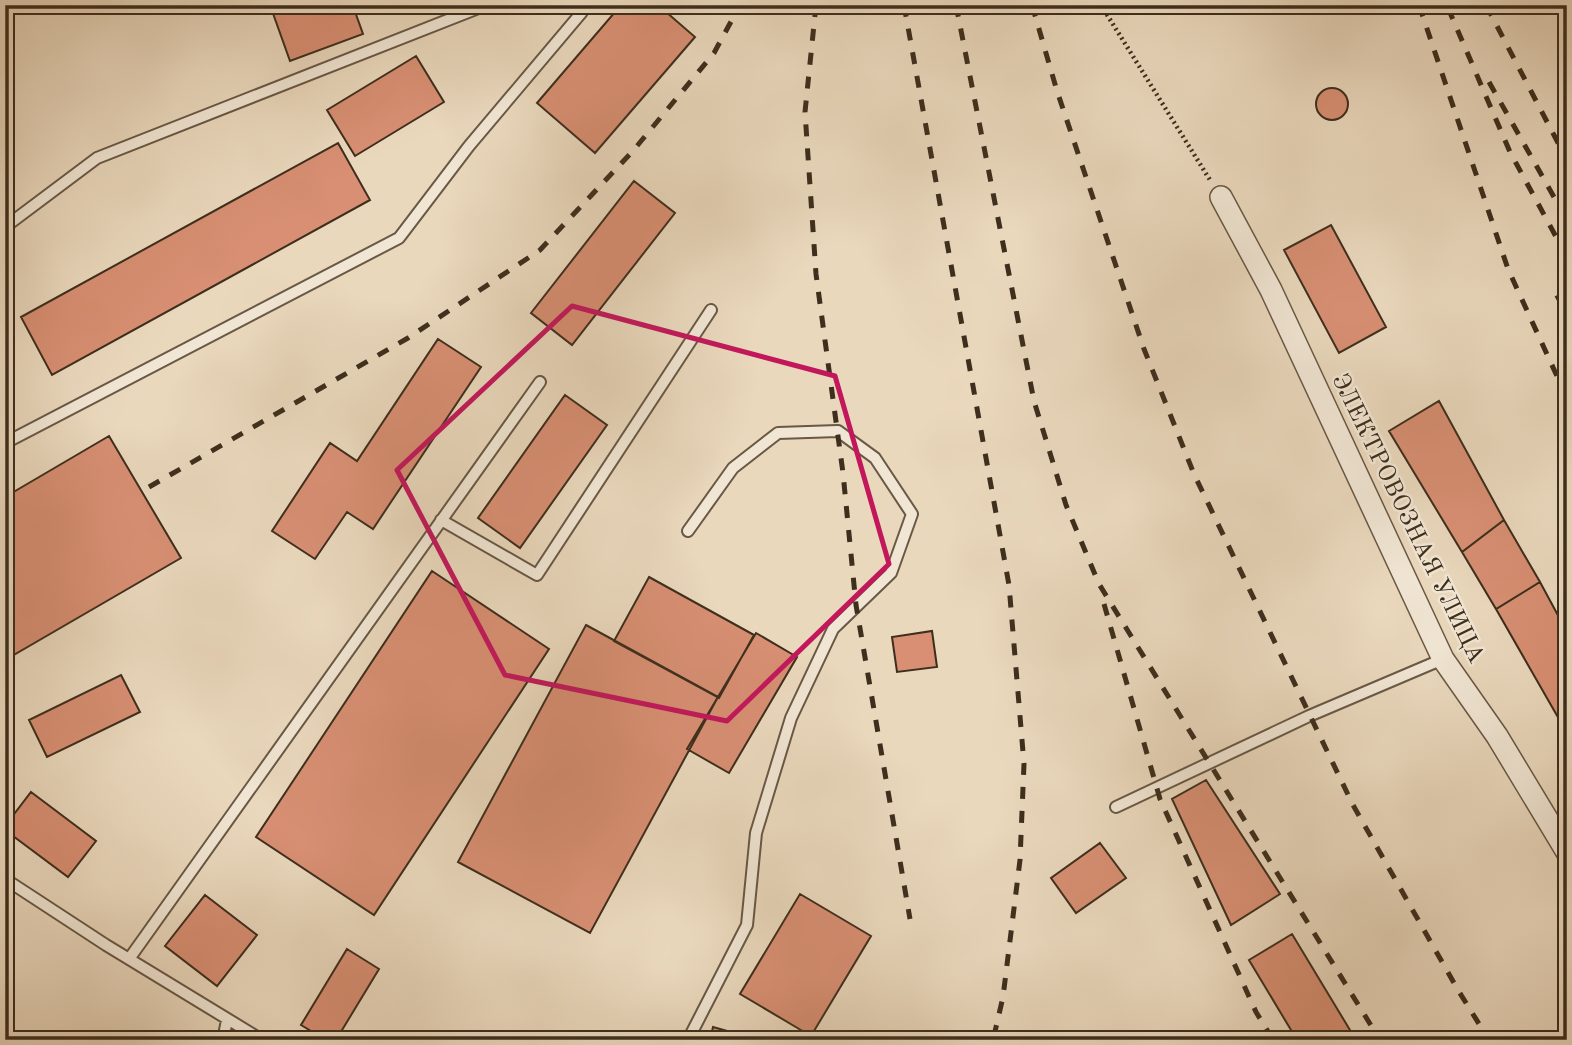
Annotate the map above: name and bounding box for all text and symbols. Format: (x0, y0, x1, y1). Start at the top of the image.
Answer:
street label: ЭЛЕКТРОВОЗНАЯ УЛИЦА (1327, 370, 1488, 667)

